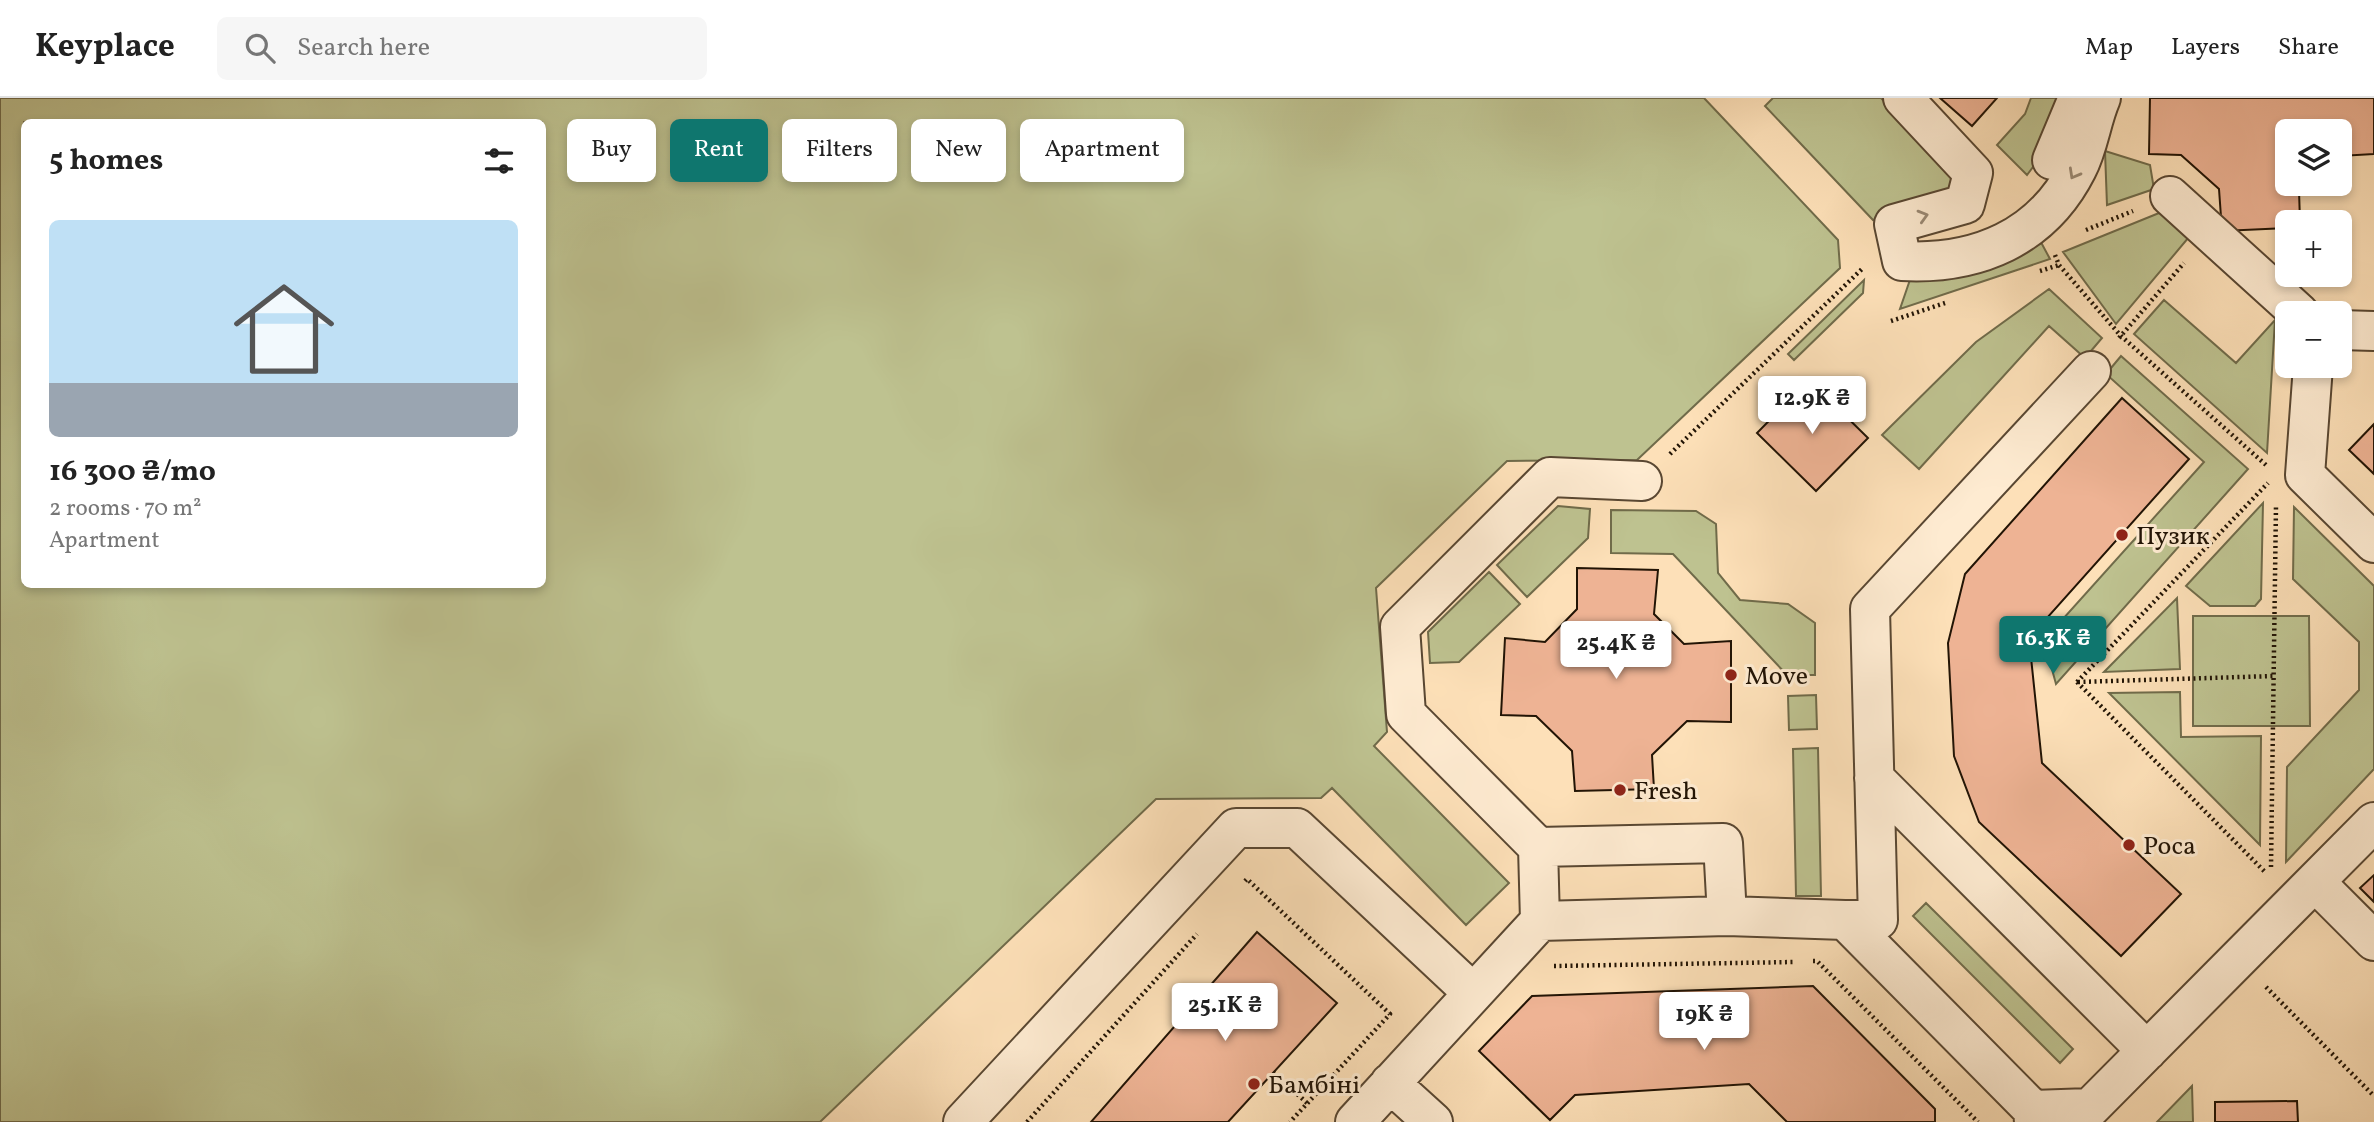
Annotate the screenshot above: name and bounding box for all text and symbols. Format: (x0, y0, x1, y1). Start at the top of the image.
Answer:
search box (217, 17, 707, 80)
text: Keyplace (35, 25, 175, 71)
icon: search (241, 29, 279, 67)
text: Search here (297, 30, 430, 66)
text: Map (2085, 31, 2133, 65)
text: Layers (2171, 31, 2240, 65)
text: Share (2278, 31, 2339, 65)
chip: Buy (567, 119, 656, 182)
chip: Rent (670, 119, 768, 182)
chip: Filters (782, 119, 897, 182)
chip: New (911, 119, 1006, 182)
chip: Apartment (1020, 119, 1184, 182)
map controls (2275, 119, 2352, 378)
button: layers (2275, 119, 2352, 196)
text: 5 homes (49, 140, 163, 182)
icon: filters (480, 142, 518, 180)
one-way arrow (2069, 166, 2082, 179)
one-way arrow (1917, 209, 1929, 224)
button: + (2275, 210, 2352, 287)
icon: home (221, 266, 347, 392)
button: − (2275, 301, 2352, 378)
pin: 12.9K ₴ (1747, 376, 1877, 436)
text: 12.9K ₴ (1774, 383, 1850, 415)
text: 16 300 ₴/mo (49, 451, 216, 493)
text: 2 rooms · 70 m² (49, 493, 202, 525)
place label: Пузик (2136, 519, 2210, 555)
text: Apartment (49, 525, 160, 557)
marker: Пузик (2114, 527, 2130, 543)
pin: 16.3K ₴ (1988, 616, 2118, 676)
pin: 25.4K ₴ (1551, 622, 1681, 681)
text: 16.3K ₴ (2015, 623, 2091, 655)
text: 25.4K ₴ (1576, 628, 1656, 660)
place label: Move (1745, 659, 1808, 695)
marker: Move (1723, 667, 1739, 683)
place label: Fresh (1634, 774, 1698, 810)
marker: Fresh (1612, 782, 1628, 798)
place label: Роса (2143, 829, 2196, 865)
marker: Роса (2121, 837, 2137, 853)
pin: 25.1K ₴ (1160, 984, 1290, 1043)
text: 25.1K ₴ (1188, 990, 1262, 1022)
pin: 19K ₴ (1655, 992, 1753, 1052)
text: 19K ₴ (1675, 999, 1733, 1031)
place label: Бамбіні (1268, 1068, 1360, 1104)
marker: Бамбіні (1246, 1076, 1262, 1092)

